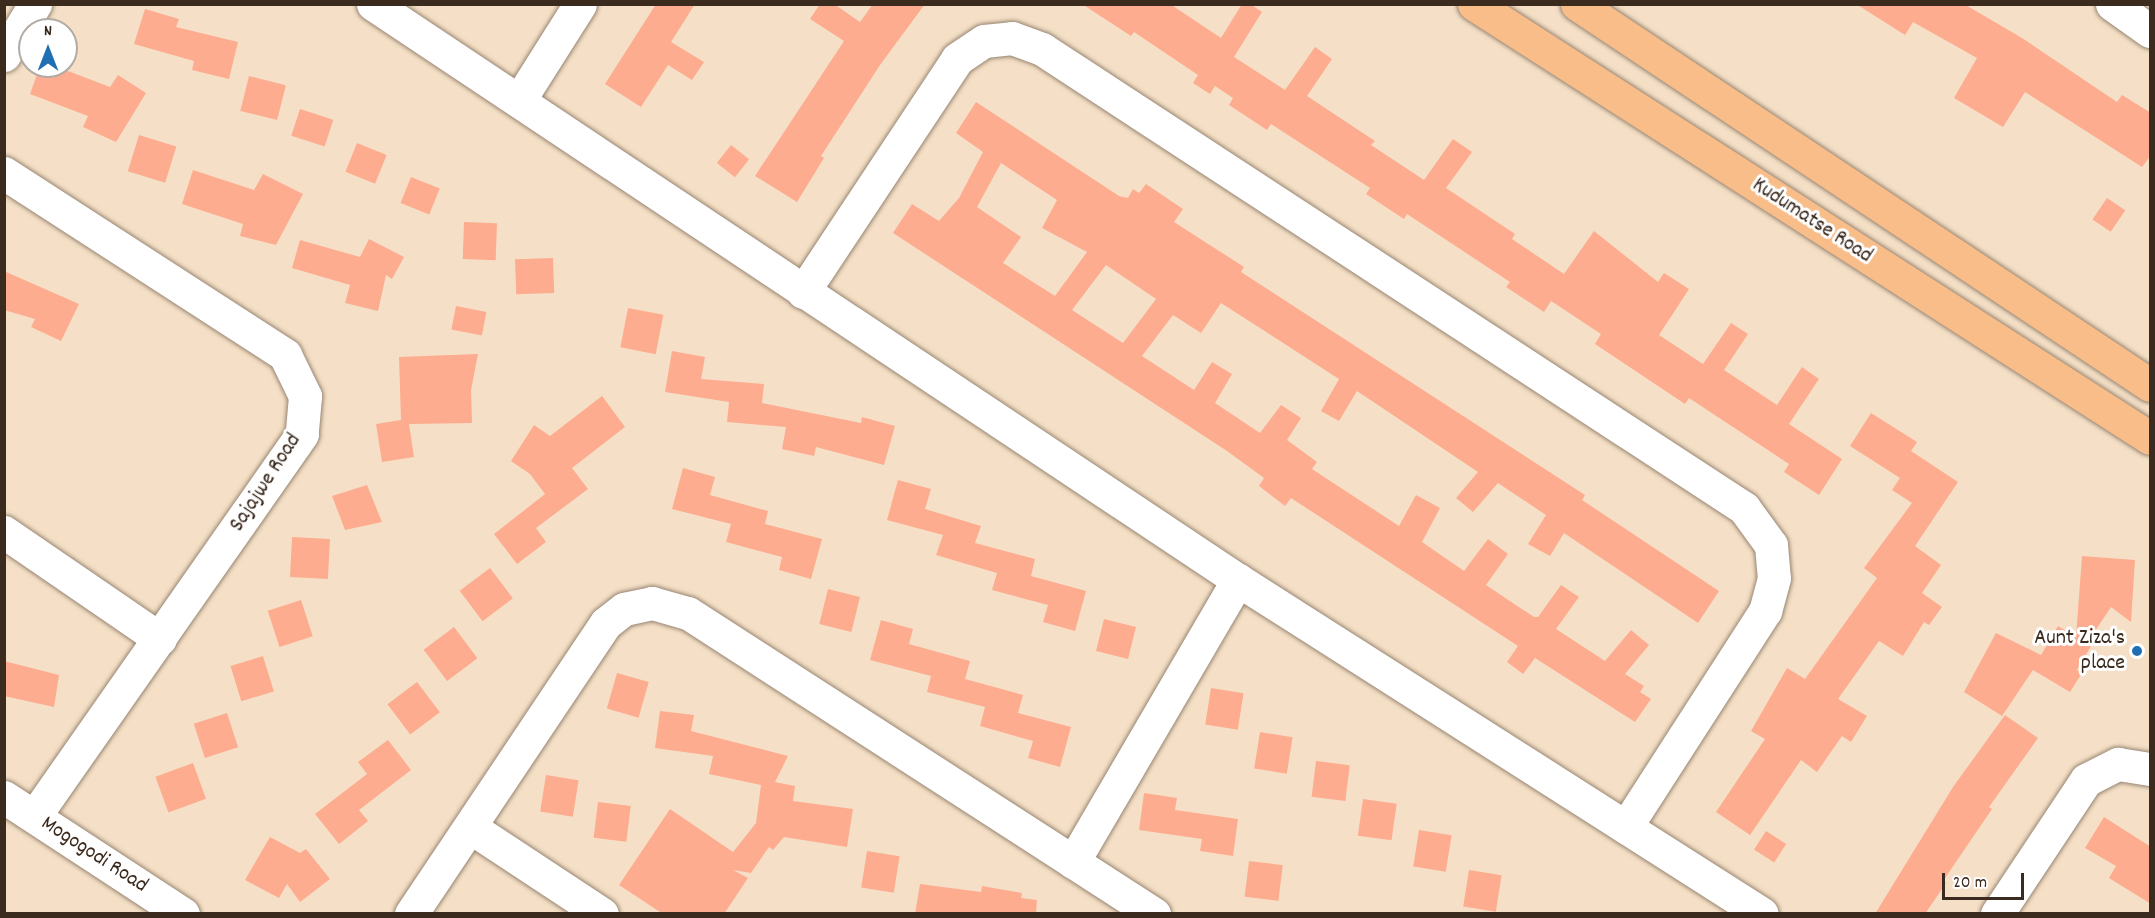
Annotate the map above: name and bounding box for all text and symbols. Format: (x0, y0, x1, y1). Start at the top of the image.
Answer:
north arrow (18, 18, 78, 78)
text: N (44, 20, 52, 43)
street label: Kudumatse Road (1747, 172, 1877, 270)
street label: Sajajwe Road (224, 429, 308, 537)
place label: Aunt Ziza's place (2034, 625, 2125, 676)
marker: Aunt Ziza's place (2130, 644, 2144, 658)
street label: Mogogodi Road (36, 811, 152, 899)
scale bar (1945, 861, 2028, 899)
text: 20 m (1953, 871, 1987, 896)

